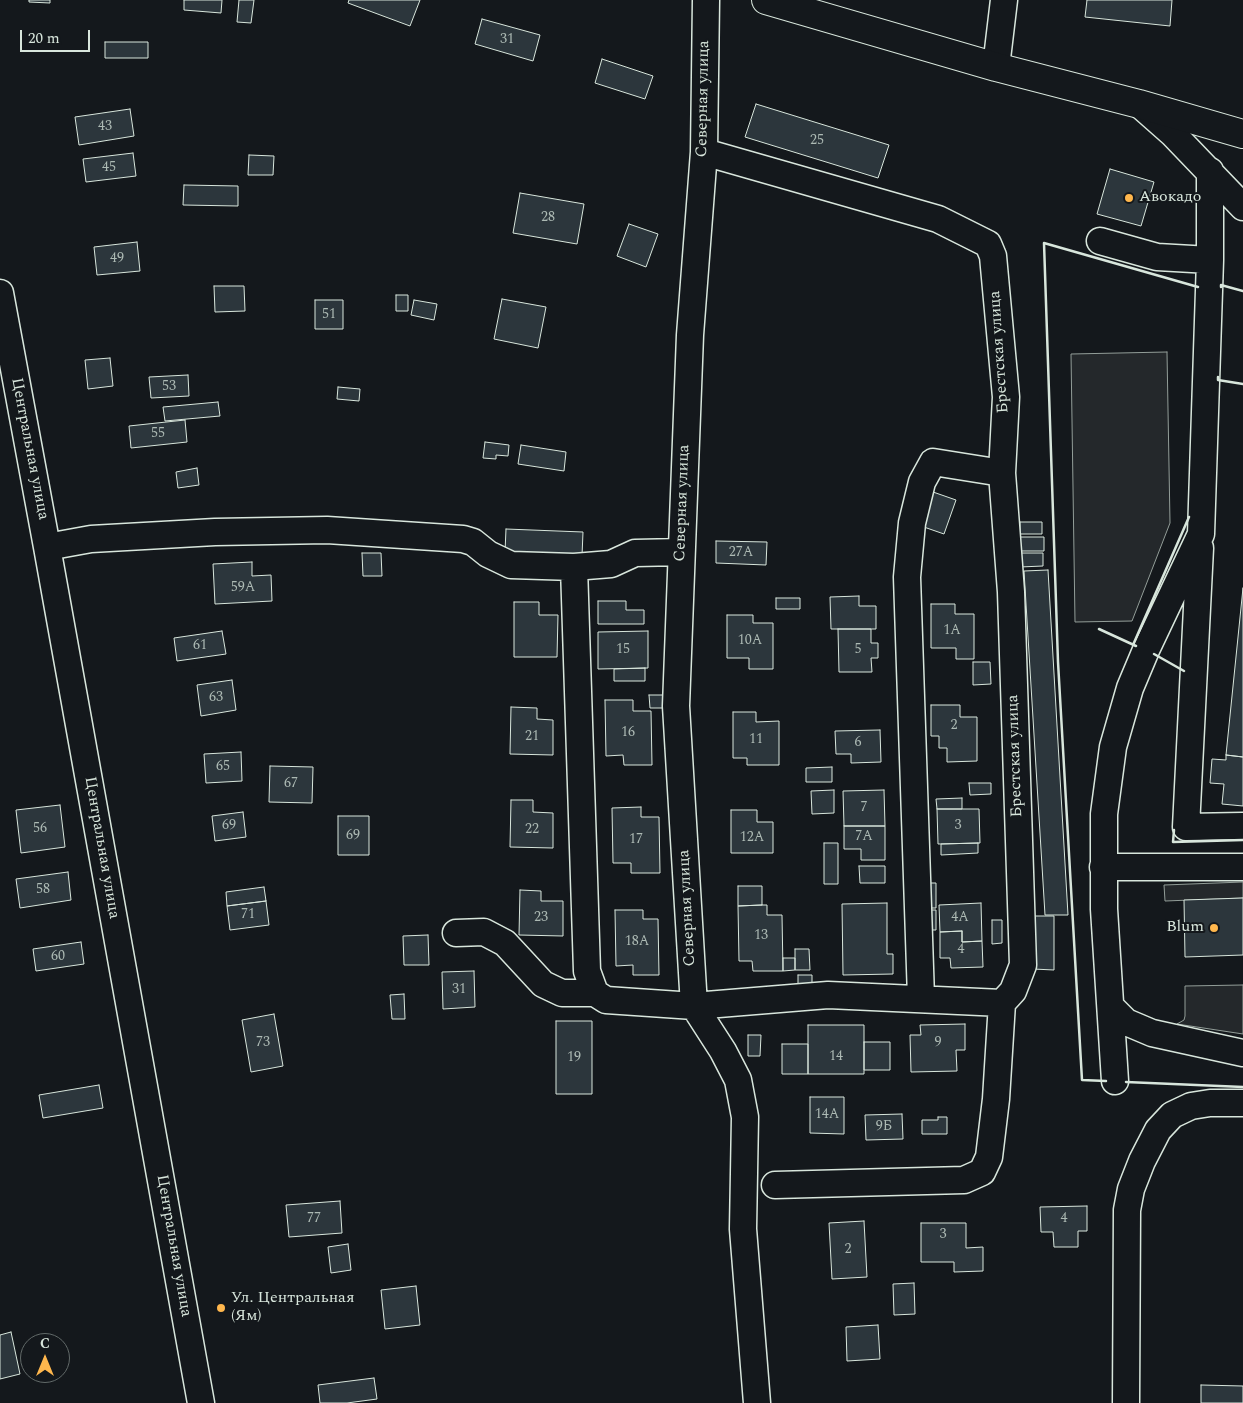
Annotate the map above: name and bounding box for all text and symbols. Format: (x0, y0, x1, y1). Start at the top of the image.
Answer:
scale bar (22, 20, 92, 52)
text: 20 m (28, 27, 60, 50)
house number: 31 (500, 32, 514, 48)
street label: Северная улица (693, 40, 715, 158)
house number: 43 (98, 119, 112, 135)
house number: 25 (810, 133, 824, 149)
house number: 45 (102, 160, 116, 176)
place label: Авокадо (1139, 188, 1201, 208)
marker: Авокадо (1123, 192, 1135, 204)
house number: 28 (541, 210, 555, 226)
house number: 49 (110, 251, 124, 267)
street label: Брестская улица (986, 290, 1014, 414)
house number: 51 (322, 307, 336, 323)
street label: Центральная улица (6, 376, 52, 522)
house number: 53 (162, 379, 176, 395)
house number: 55 (151, 426, 165, 442)
street label: Северная улица (671, 444, 695, 562)
house number: 27А (729, 545, 753, 561)
house number: 59А (231, 580, 255, 596)
house number: 1А (943, 623, 961, 639)
house number: 10А (738, 633, 762, 649)
house number: 61 (193, 638, 207, 654)
house number: 15 (616, 642, 630, 658)
house number: 5 (855, 642, 861, 658)
house number: 63 (209, 690, 223, 706)
street label: Брестская улица (1004, 694, 1028, 818)
house number: 2 (951, 718, 957, 734)
house number: 16 (621, 725, 635, 741)
house number: 21 (525, 729, 539, 745)
house number: 11 (749, 732, 763, 748)
house number: 6 (855, 735, 861, 751)
house number: 65 (216, 759, 230, 775)
street label: Центральная улица (79, 775, 123, 921)
house number: 67 (284, 776, 298, 792)
house number: 7 (861, 800, 867, 816)
house number: 69 (222, 818, 236, 834)
house number: 3 (955, 818, 961, 834)
house number: 56 (33, 821, 47, 837)
house number: 22 (525, 822, 539, 838)
house number: 69 (346, 828, 360, 844)
house number: 7А (855, 829, 873, 845)
house number: 12А (740, 830, 764, 846)
house number: 17 (629, 832, 643, 848)
street label: Северная улица (675, 849, 701, 967)
house number: 58 (36, 882, 50, 898)
house number: 71 (241, 907, 255, 923)
house number: 23 (534, 910, 548, 926)
house number: 4А (951, 910, 969, 926)
place label: Blum (1166, 918, 1204, 938)
marker: Blum (1208, 922, 1220, 934)
house number: 13 (754, 928, 768, 944)
house number: 18А (625, 934, 649, 950)
house number: 4 (958, 942, 964, 958)
house number: 60 (51, 949, 65, 965)
house number: 31 (452, 982, 466, 998)
house number: 73 (256, 1035, 270, 1051)
house number: 9 (935, 1035, 941, 1051)
house number: 14 (829, 1049, 843, 1065)
house number: 19 (567, 1050, 581, 1066)
house number: 14А (815, 1107, 839, 1123)
house number: 9Б (876, 1119, 892, 1135)
street label: Центральная улица (151, 1173, 195, 1319)
house number: 77 (307, 1211, 321, 1227)
house number: 4 (1061, 1211, 1067, 1227)
house number: 3 (940, 1227, 946, 1243)
house number: 2 (845, 1242, 851, 1258)
place label: Ул. Центральная (Ям) (231, 1289, 354, 1327)
marker: Ул. Центральная (Ям) (215, 1302, 227, 1314)
north arrow (20, 1333, 70, 1383)
text: С (40, 1333, 50, 1354)

